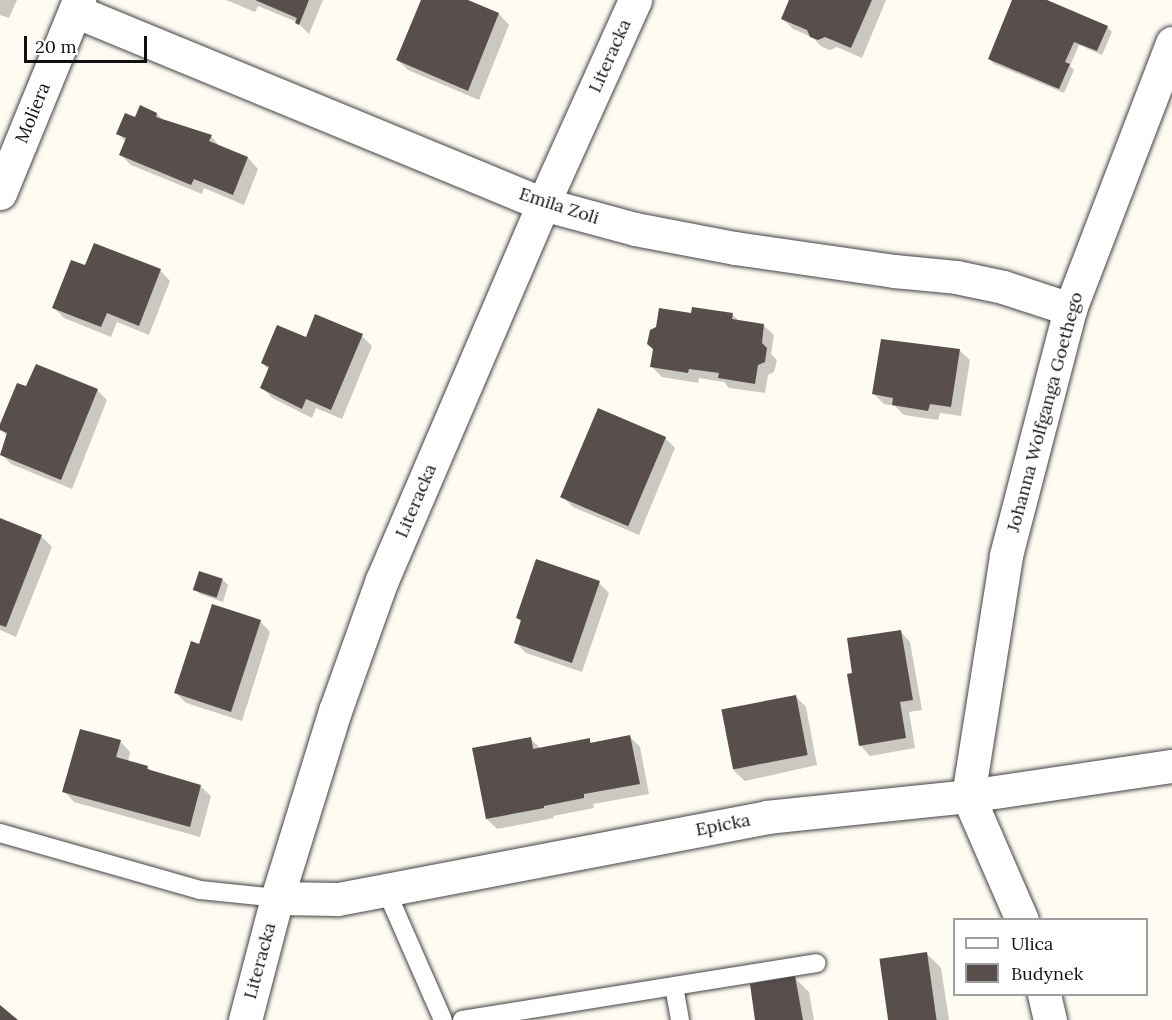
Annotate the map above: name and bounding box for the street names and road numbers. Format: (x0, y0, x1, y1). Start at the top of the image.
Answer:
street label: Literacka (584, 16, 636, 96)
street label: Moliera (11, 79, 55, 147)
street label: Emila Zoli (516, 183, 602, 229)
street label: Johanna Wolfganga Goethego (1003, 290, 1087, 534)
street label: Literacka (391, 461, 441, 541)
street label: Epicka (694, 809, 752, 841)
street label: Literacka (239, 921, 281, 1001)

